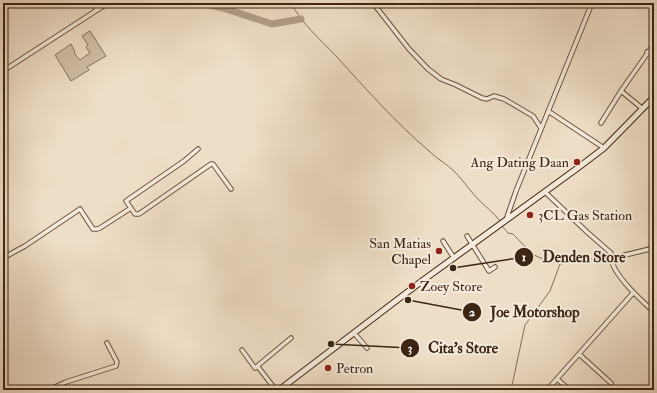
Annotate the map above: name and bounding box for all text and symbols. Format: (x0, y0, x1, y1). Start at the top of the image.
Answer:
place label: Ang Dating Daan (469, 154, 569, 171)
marker: Ang Dating Daan (572, 157, 582, 167)
place label: 3CL Gas Station (538, 207, 632, 224)
marker: 3CL Gas Station (525, 210, 535, 220)
place label: San Matias Chapel (369, 235, 431, 269)
callout: Denden Store (514, 243, 633, 270)
marker: San Matias Chapel (434, 246, 444, 256)
text: Denden Store (543, 248, 626, 267)
text: 1 (522, 250, 526, 265)
place label: Zoey Store (420, 278, 482, 296)
marker: Zoey Store (407, 281, 417, 291)
callout: Joe Motorshop (462, 298, 587, 325)
text: Joe Motorshop (489, 303, 580, 323)
text: 2 (469, 305, 475, 320)
callout: Cita's Store (400, 334, 506, 361)
text: Cita's Store (428, 339, 499, 358)
text: 3 (408, 341, 413, 356)
place label: Petron (336, 360, 373, 377)
marker: Petron (323, 363, 333, 373)

